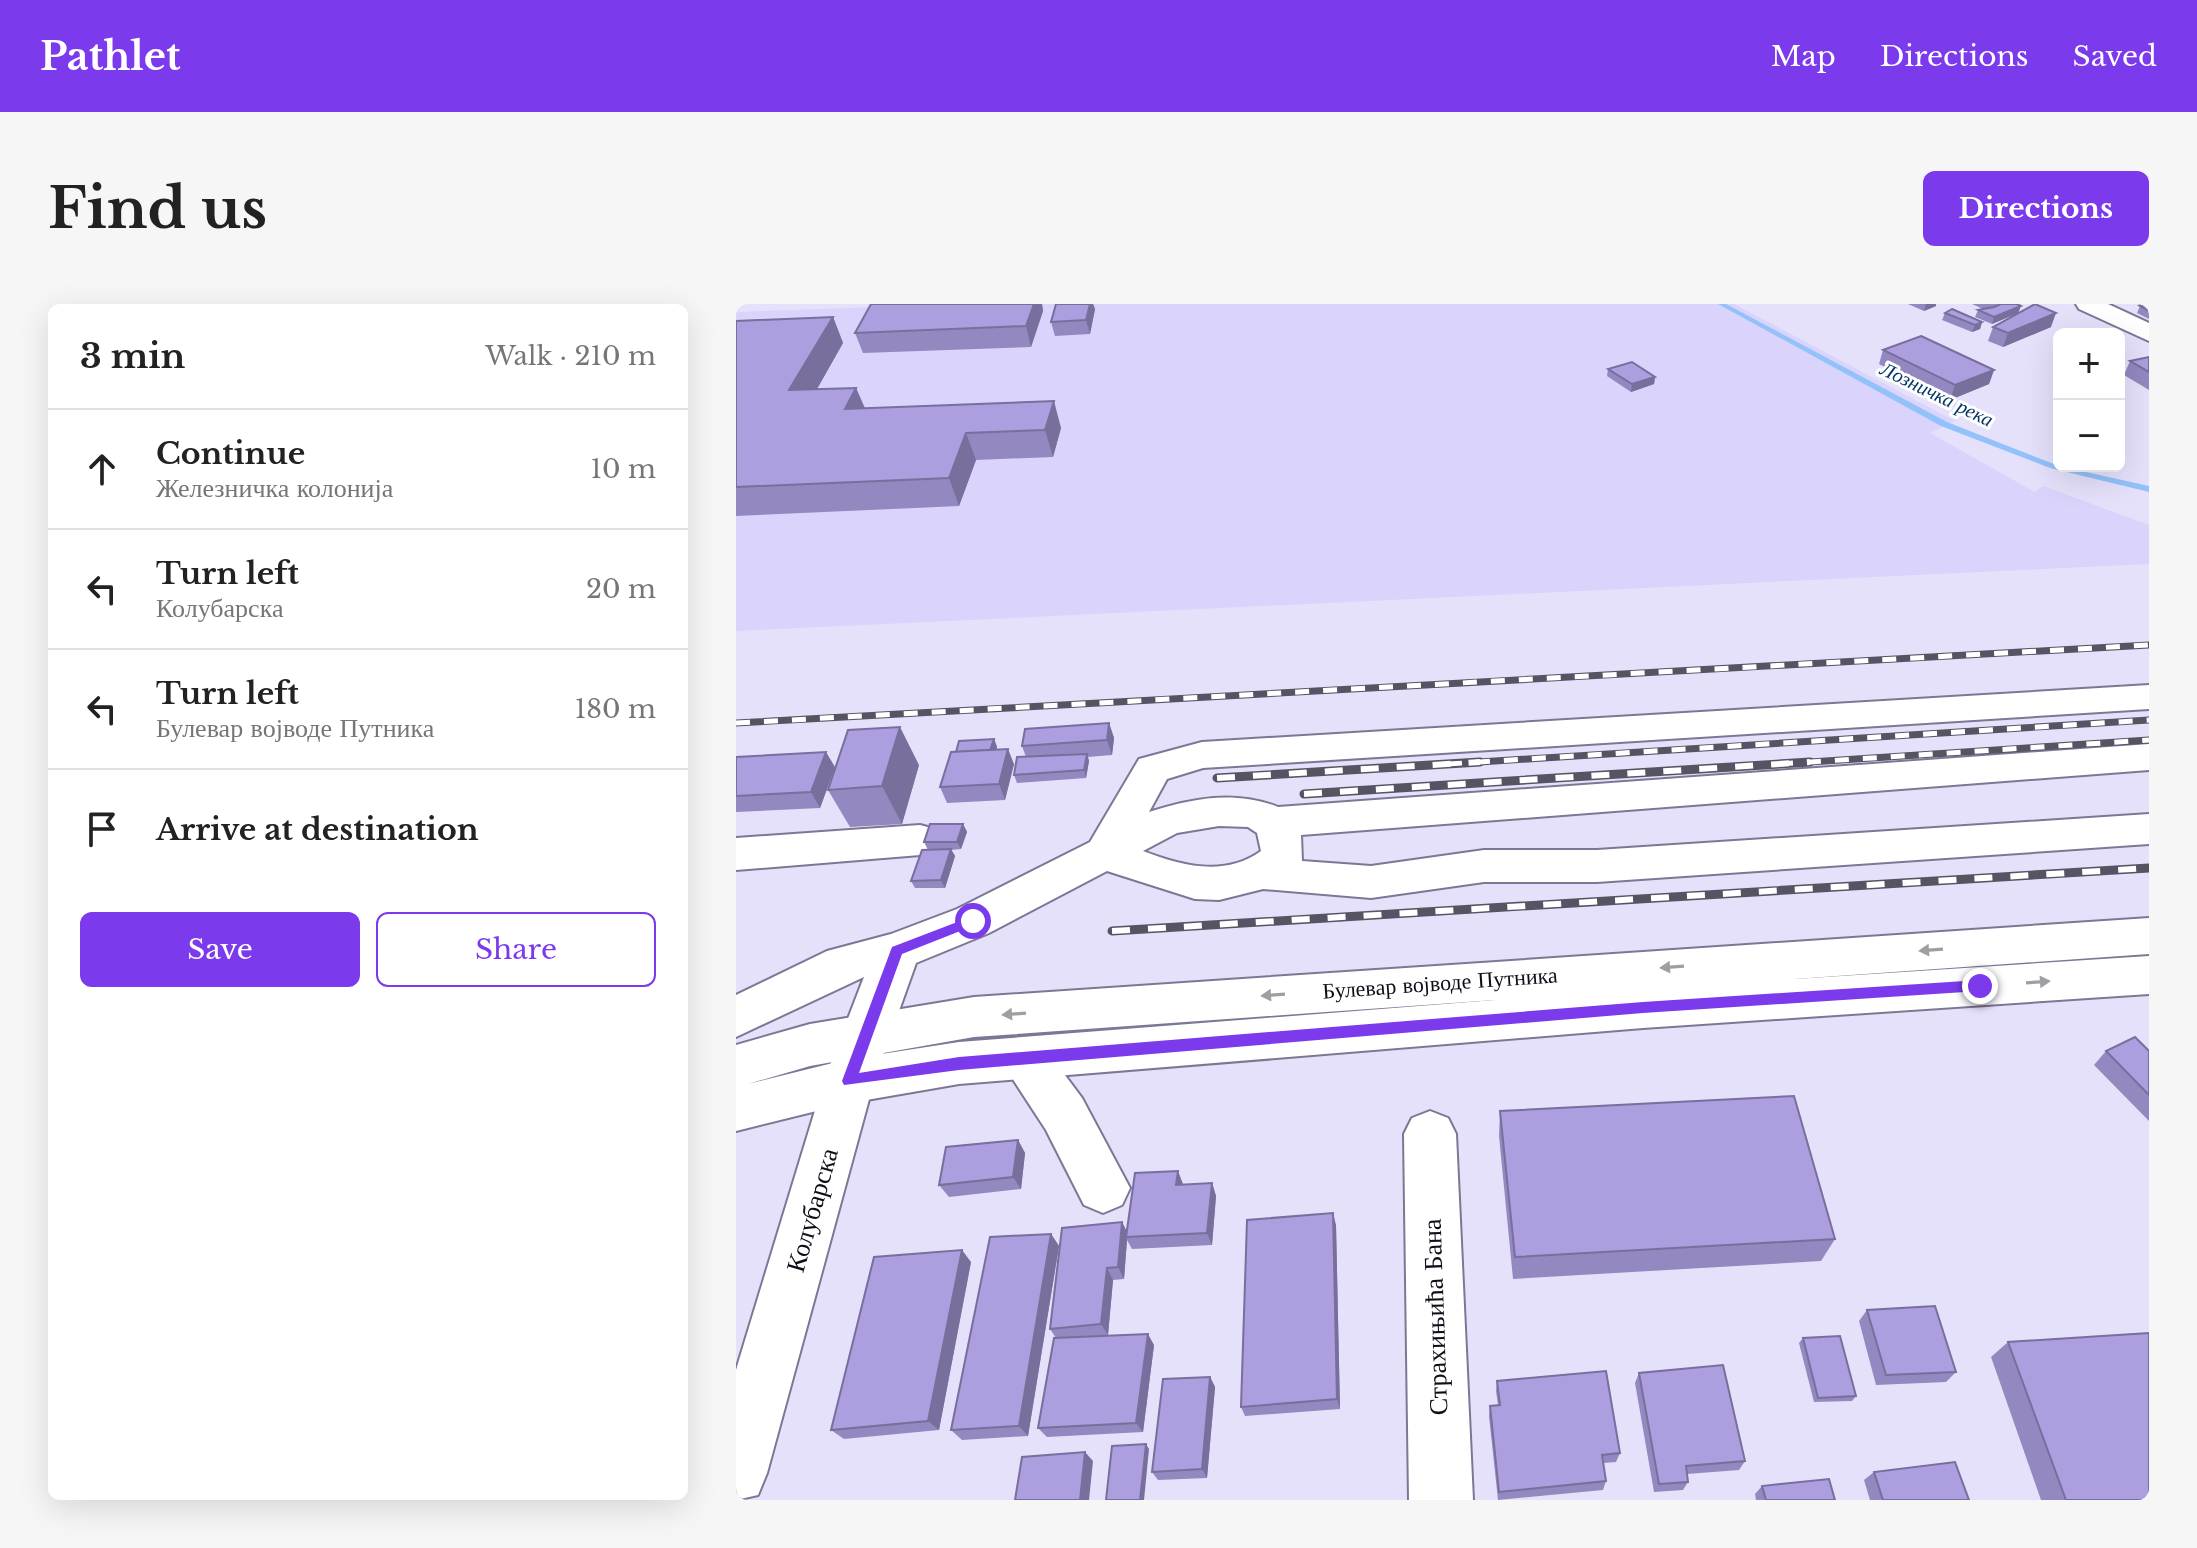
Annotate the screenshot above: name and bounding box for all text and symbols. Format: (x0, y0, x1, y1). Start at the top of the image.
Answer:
text: Pathlet (40, 33, 181, 80)
text: Map (1771, 39, 1836, 74)
text: Directions (1880, 39, 2029, 74)
text: Saved (2073, 39, 2157, 74)
button: Directions (1923, 171, 2149, 246)
text: Find us (48, 174, 267, 243)
map controls (2053, 328, 2125, 472)
button: + (2053, 328, 2125, 400)
text: 3 min (80, 335, 185, 377)
text: Walk · 210 m (485, 340, 656, 372)
water label: Лозничка река (1876, 356, 1997, 432)
button: − (2053, 400, 2125, 472)
text: Continue (156, 435, 305, 472)
icon: ahead (80, 447, 124, 491)
text: 10 m (590, 453, 656, 485)
text: Железничка колонија (156, 472, 393, 504)
text: Turn left (156, 555, 299, 592)
icon: left (80, 567, 124, 611)
text: 20 m (586, 573, 656, 605)
text: Колубарска (156, 592, 283, 624)
text: Turn left (156, 675, 299, 712)
icon: left (80, 687, 124, 731)
text: 180 m (575, 693, 656, 725)
text: Булевар војводе Путника (156, 712, 434, 744)
icon: arrive (80, 807, 124, 851)
text: Arrive at destination (156, 811, 479, 848)
route start (955, 903, 991, 939)
button: Save (80, 912, 360, 987)
button: Share (376, 912, 656, 987)
one-way arrow (1918, 944, 1943, 957)
street label: Булевар војводе Путника (1322, 961, 1559, 1005)
one-way arrow (1659, 961, 1684, 974)
route end (1962, 968, 1998, 1004)
one-way arrow (2026, 975, 2051, 988)
one-way arrow (1260, 989, 1285, 1002)
one-way arrow (1001, 1008, 1026, 1021)
street label: Колубарска (779, 1144, 845, 1276)
street label: Страхињића Бана (1416, 1218, 1454, 1416)

